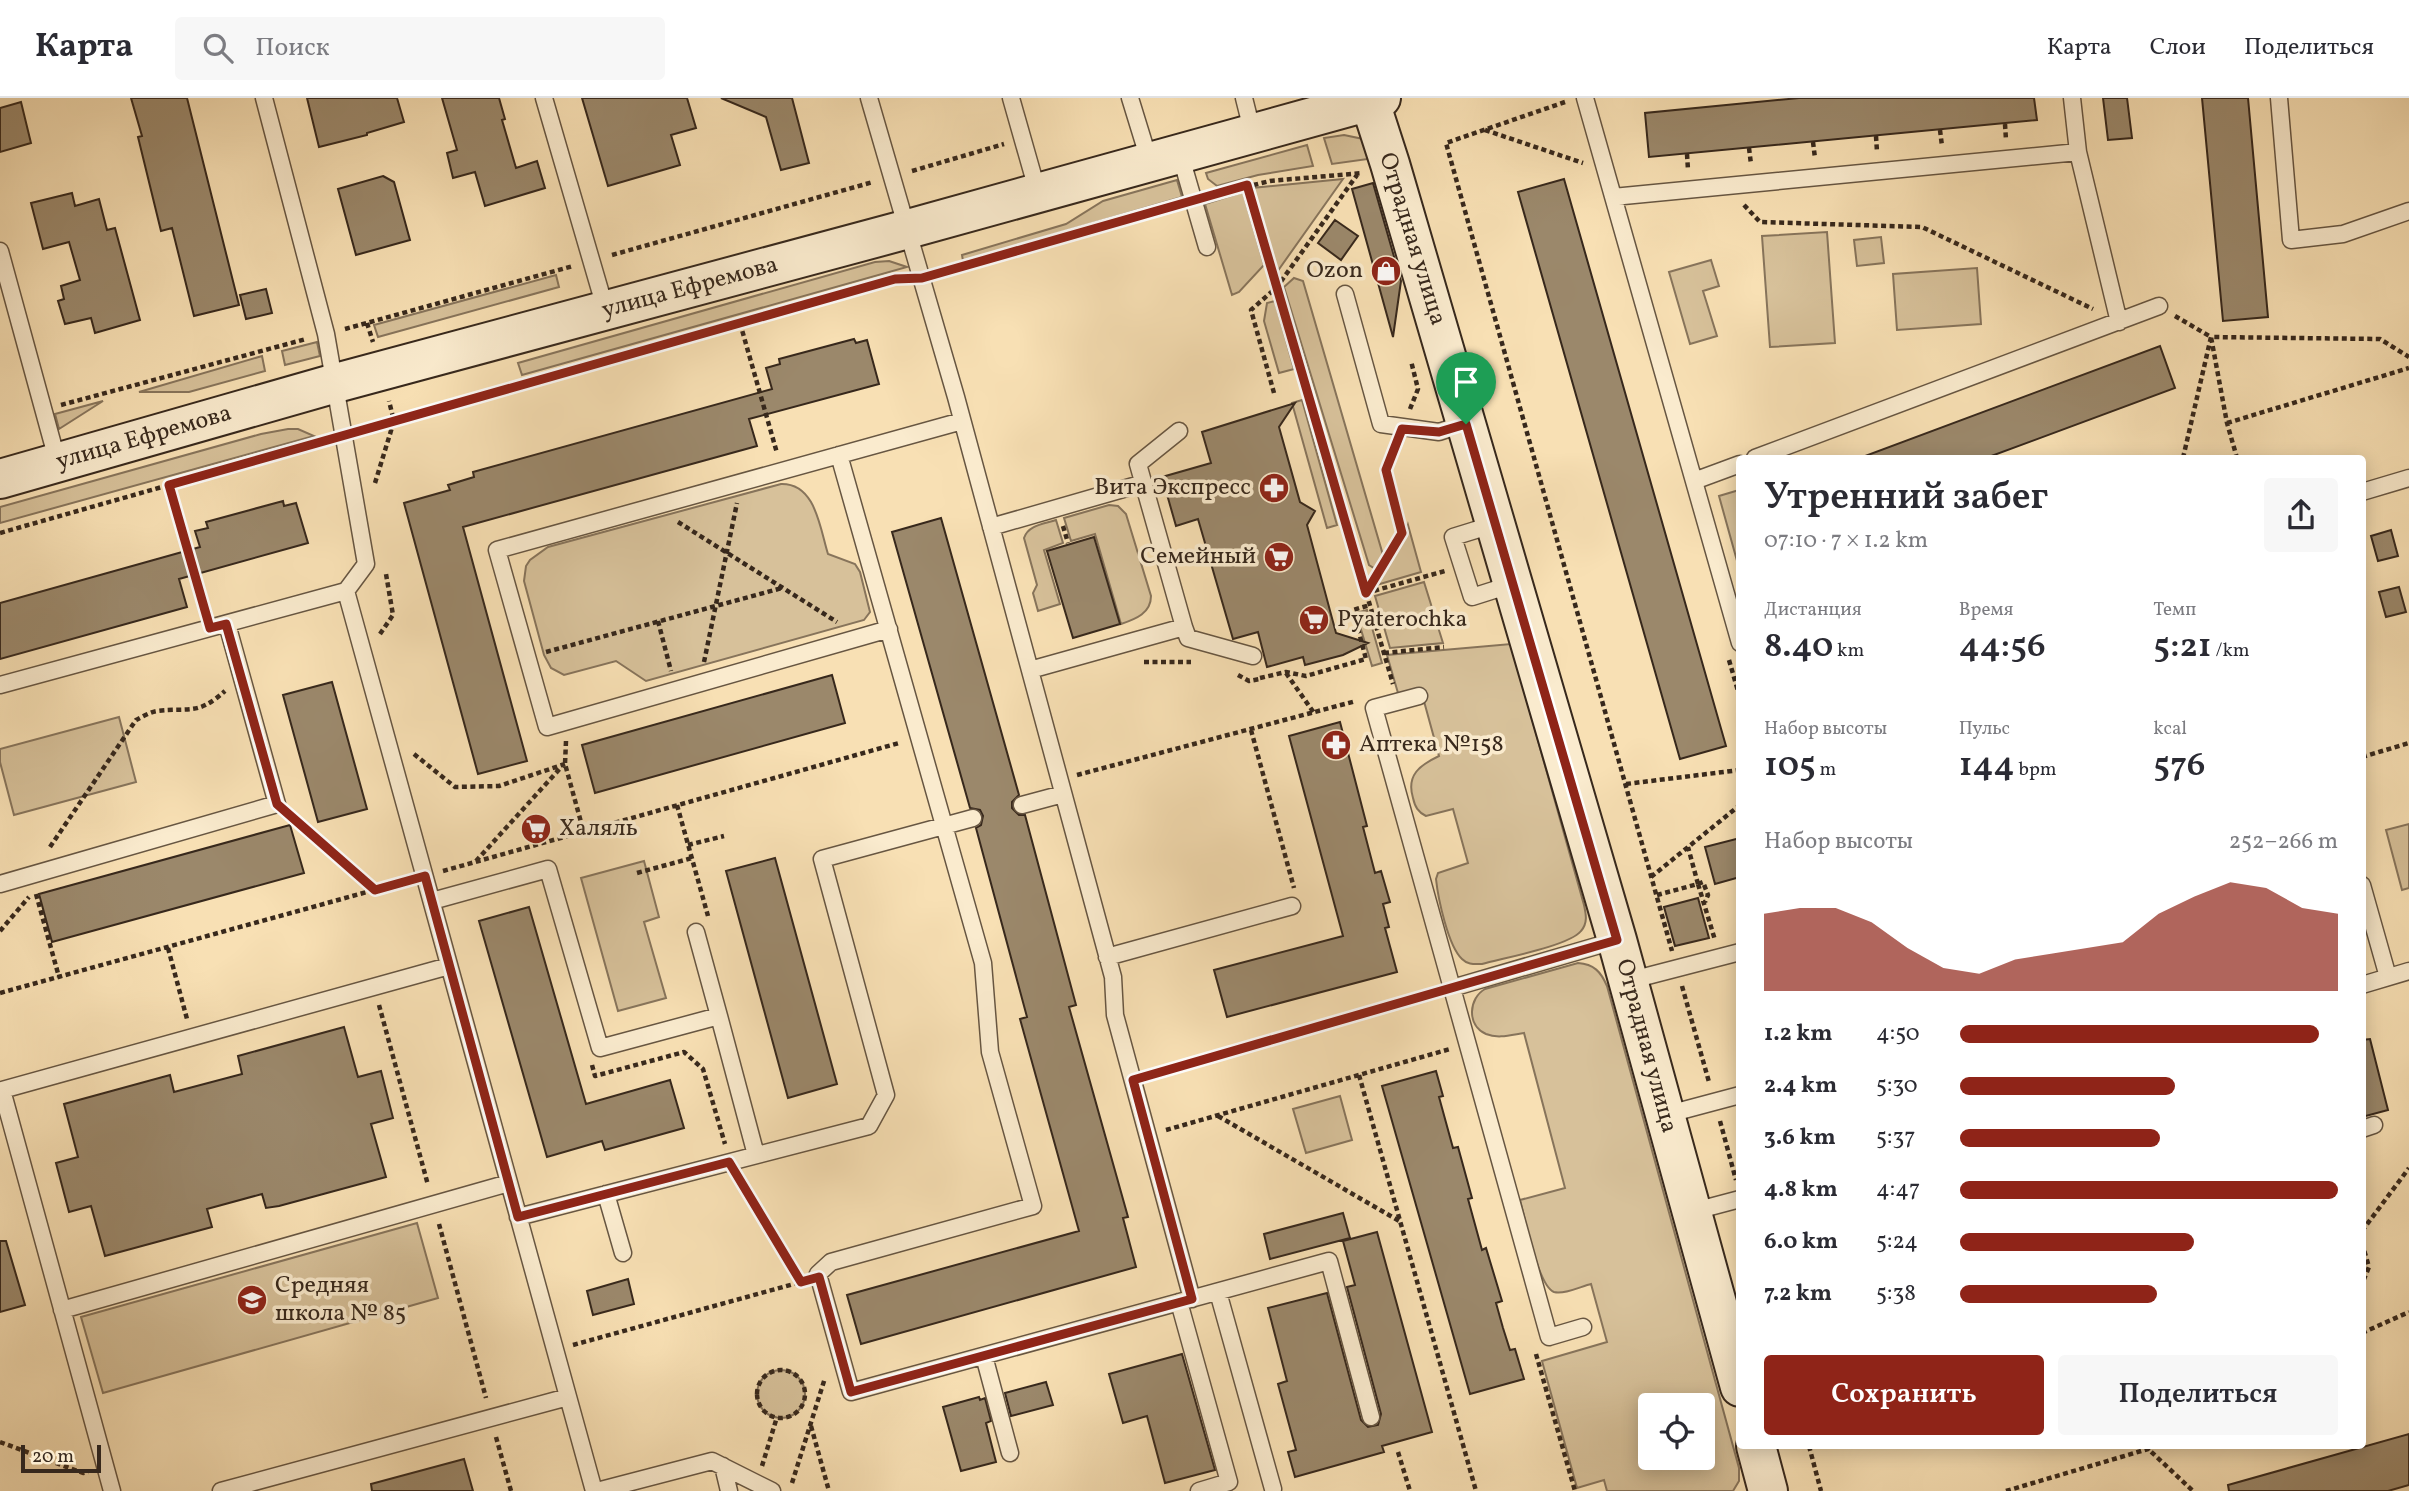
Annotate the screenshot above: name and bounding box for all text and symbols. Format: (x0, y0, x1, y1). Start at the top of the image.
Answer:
search box (175, 17, 665, 80)
text: Карта (35, 25, 133, 71)
icon: search (199, 29, 237, 67)
text: Поиск (255, 30, 330, 66)
text: Карта (2047, 31, 2112, 65)
text: Слои (2150, 31, 2206, 65)
text: Поделиться (2244, 31, 2374, 65)
street label: Отрадная улица (1370, 148, 1454, 330)
street label: улица Ефремова (598, 248, 782, 328)
place label: Ozon (1306, 254, 1363, 288)
shop icon: Ozon (1369, 254, 1403, 288)
pin (1436, 352, 1496, 424)
icon: arrive (1447, 363, 1485, 401)
street label: улица Ефремова (52, 397, 236, 479)
place label: Вита Экспресс (1094, 471, 1251, 505)
pharmacy icon: Вита Экспресс (1257, 471, 1291, 505)
text: Утренний забег (1764, 472, 2048, 525)
button: share (2264, 478, 2338, 552)
text: 07:10 · 7 × 1.2 km (1764, 525, 1928, 557)
place label: Семейный (1140, 540, 1256, 574)
supermarket icon: Семейный (1262, 540, 1296, 574)
text: Дистанция (1764, 597, 1862, 623)
text: Время (1959, 597, 2013, 623)
text: Темп (2153, 597, 2196, 623)
supermarket icon: Pyaterochka (1297, 603, 1331, 637)
place label: Pyaterochka (1337, 603, 1467, 637)
text: 8.40 (1764, 623, 1833, 671)
text: 44:56 (1959, 623, 2046, 671)
text: 5:21 (2153, 623, 2212, 671)
text: km (1833, 638, 1864, 664)
text: /km (2212, 638, 2250, 664)
text: Набор высоты (1764, 716, 1887, 742)
text: Пульс (1959, 716, 2010, 742)
text: kcal (2153, 716, 2187, 742)
pharmacy icon: Аптека №158 (1319, 728, 1353, 762)
place label: Аптека №158 (1359, 728, 1504, 762)
text: 105 (1764, 742, 1816, 790)
text: 144 (1959, 742, 2015, 790)
text: 576 (2153, 742, 2205, 790)
text: m (1816, 757, 1836, 783)
text: bpm (2015, 757, 2057, 783)
supermarket icon: Халяль (519, 812, 553, 846)
place label: Халяль (559, 812, 638, 846)
text: Набор высоты (1764, 826, 1913, 858)
text: 252–266 m (2229, 826, 2338, 858)
street label: Отрадная улица (1606, 955, 1686, 1137)
text: 1.2 km (1764, 1018, 1833, 1050)
text: 4:50 (1876, 1018, 1920, 1050)
text: 2.4 km (1764, 1070, 1837, 1102)
text: 5:30 (1876, 1070, 1918, 1102)
text: 3.6 km (1764, 1122, 1836, 1154)
text: 5:37 (1876, 1122, 1915, 1154)
text: 4.8 km (1764, 1174, 1838, 1206)
text: 4:47 (1876, 1174, 1920, 1206)
text: 6.0 km (1764, 1226, 1838, 1258)
text: 5:24 (1876, 1226, 1918, 1258)
place label: Средняя школа № 85 (275, 1269, 406, 1331)
text: 7.2 km (1764, 1278, 1832, 1310)
text: 5:38 (1876, 1278, 1916, 1310)
school or university icon: Средняя школа № 85 (235, 1283, 269, 1317)
button: Сохранить (1764, 1355, 2044, 1435)
button: Поделиться (2058, 1355, 2338, 1435)
map controls (1638, 1393, 1715, 1470)
button: locate (1638, 1393, 1715, 1470)
scale bar (21, 1442, 102, 1474)
text: 20 m (32, 1444, 74, 1470)

